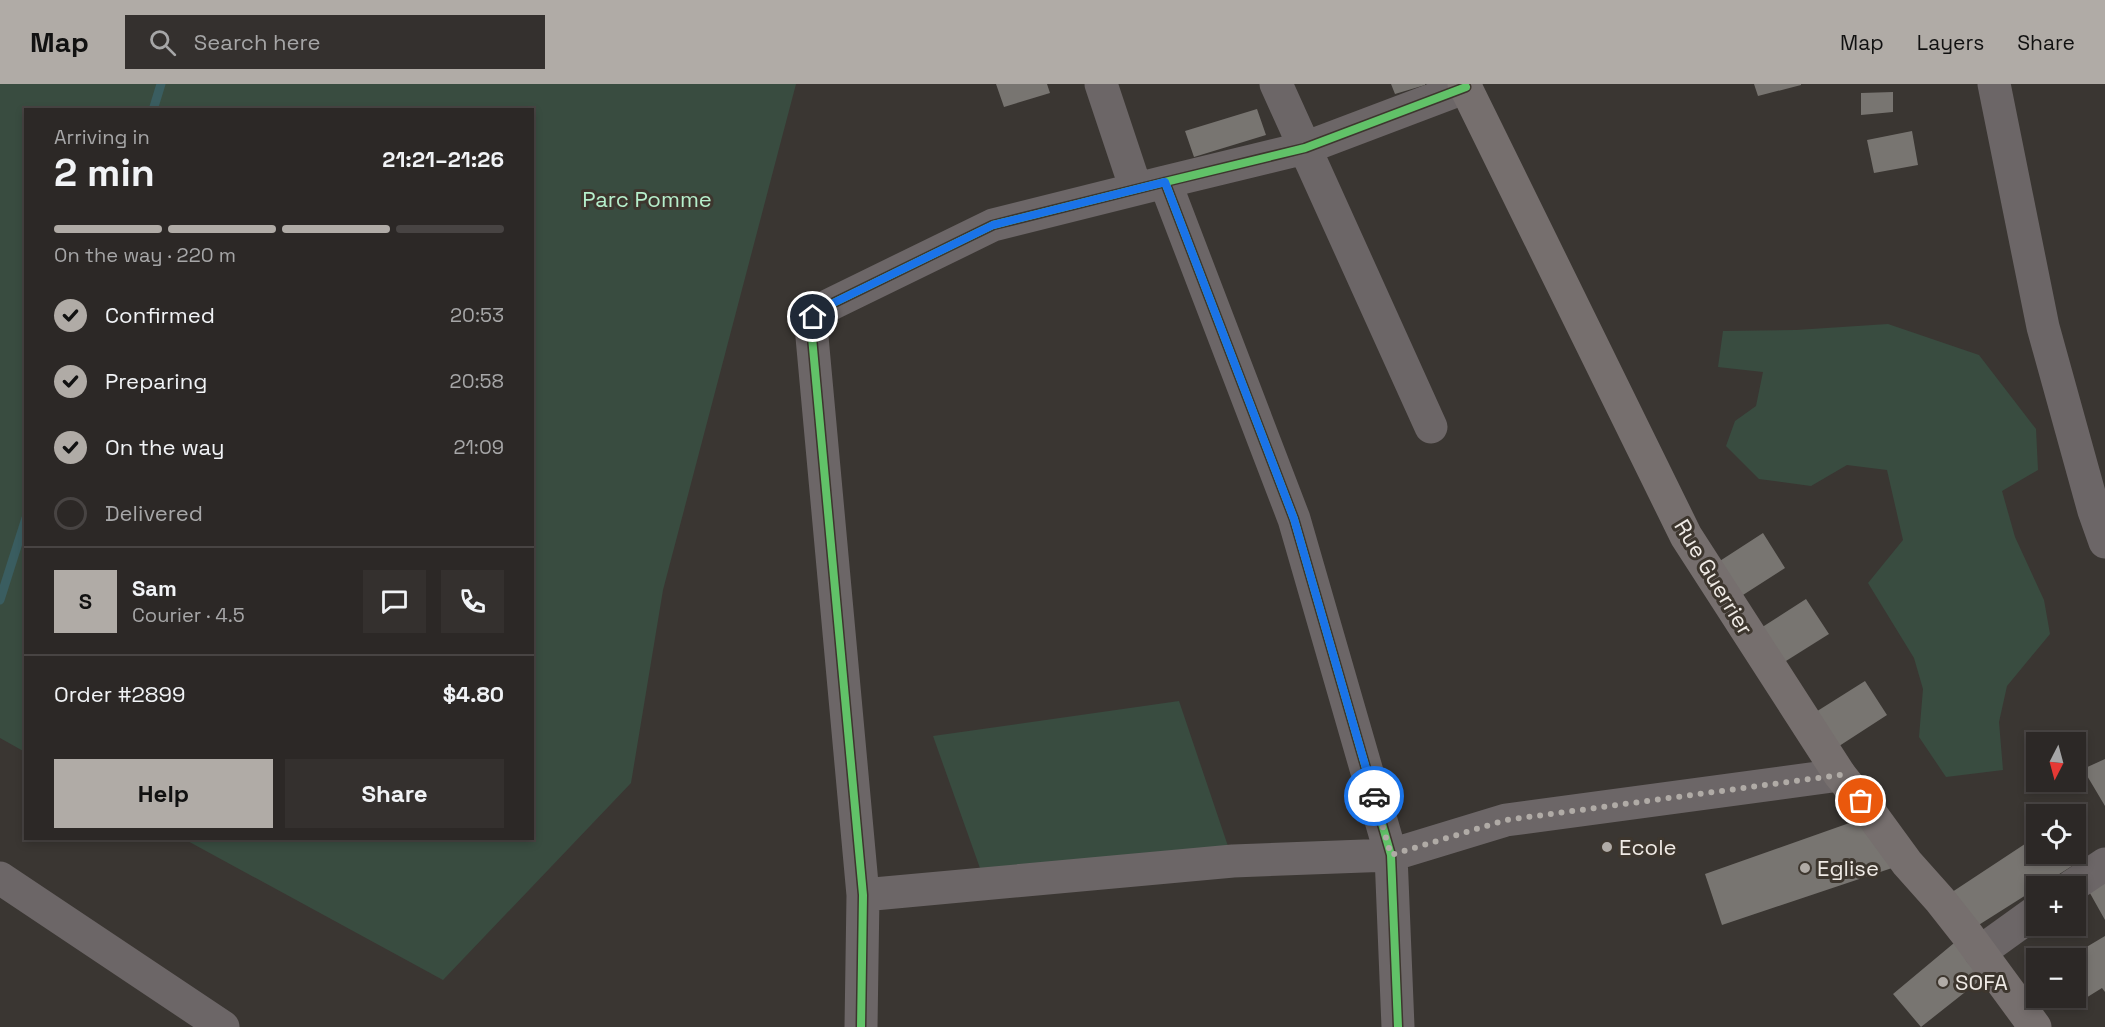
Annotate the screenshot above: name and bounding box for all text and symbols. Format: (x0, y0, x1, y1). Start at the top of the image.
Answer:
search box (125, 15, 545, 69)
text: Map (30, 24, 89, 60)
icon: search (146, 26, 179, 59)
text: Search here (194, 28, 321, 56)
text: Map (1840, 29, 1884, 56)
text: Layers (1917, 29, 1984, 56)
text: Share (2017, 29, 2075, 56)
text: Arriving in (54, 124, 150, 150)
text: 21:21–21:26 (382, 145, 504, 173)
text: 2 min (54, 148, 155, 197)
park label: Parc Pomme (582, 185, 712, 213)
text: On the way · 220 m (54, 242, 236, 268)
pin (787, 291, 838, 342)
icon: check (54, 299, 87, 332)
icon: home (796, 300, 829, 333)
text: Confirmed (105, 301, 215, 329)
text: 20:53 (450, 302, 504, 328)
icon: check (54, 365, 87, 398)
text: Preparing (105, 367, 207, 395)
text: 20:58 (450, 368, 504, 394)
icon: check (54, 431, 87, 464)
text: On the way (105, 433, 224, 461)
text: 21:09 (453, 434, 504, 460)
text: Delivered (105, 499, 203, 527)
street label: Rue Guerrier (1668, 514, 1760, 640)
button: chat (363, 570, 426, 633)
button: phone (441, 570, 504, 633)
text: Sam (132, 574, 177, 602)
text: S (79, 587, 92, 615)
text: Courier · 4.5 (132, 602, 245, 628)
text: Order #2899 (54, 680, 185, 708)
text: $4.80 (443, 680, 504, 708)
north arrow (2026, 732, 2086, 792)
map controls (2026, 732, 2086, 1008)
button: Help (54, 759, 273, 828)
button: Share (285, 759, 504, 828)
courier (1344, 766, 1404, 826)
pin (1835, 775, 1886, 826)
icon: car (1358, 780, 1391, 813)
icon: bag (1844, 784, 1877, 817)
button: locate (2026, 804, 2086, 864)
place label: Ecole (1619, 833, 1677, 861)
marker: Ecole (1600, 840, 1614, 854)
place label: Eglise (1817, 854, 1879, 882)
marker: Eglise (1798, 861, 1812, 875)
button: + (2026, 876, 2086, 936)
button: − (2026, 948, 2086, 1008)
place label: SOFA (1955, 968, 2008, 996)
marker: SOFA (1936, 975, 1950, 989)

